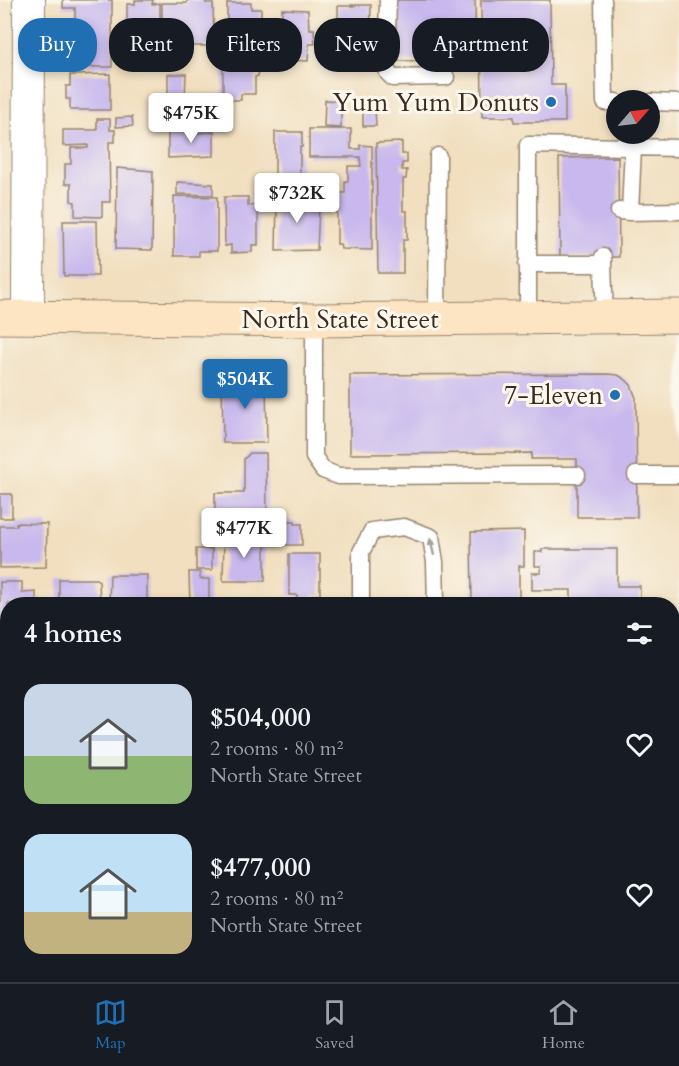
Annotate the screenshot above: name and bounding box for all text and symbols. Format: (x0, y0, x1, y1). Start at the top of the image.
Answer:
chip: Buy (18, 18, 97, 72)
chip: Rent (109, 18, 194, 72)
chip: Filters (206, 18, 302, 72)
chip: New (314, 18, 400, 72)
chip: Apartment (412, 18, 549, 72)
place label: Yum Yum Donuts (333, 85, 539, 120)
north arrow (606, 90, 660, 144)
map controls (606, 90, 660, 144)
pin: $475K (149, 93, 233, 144)
marker: Yum Yum Donuts (544, 95, 558, 109)
text: $475K (162, 99, 220, 126)
pin: $732K (255, 173, 339, 224)
text: $732K (268, 179, 326, 206)
street label: North State Street (241, 302, 439, 337)
pin: $504K (203, 359, 287, 410)
text: $504K (216, 365, 274, 392)
place label: 7-Eleven (504, 378, 603, 413)
marker: 7-Eleven (608, 388, 622, 402)
pin: $477K (202, 508, 286, 559)
text: $477K (215, 514, 273, 541)
one-way arrow (427, 537, 436, 556)
text: 4 homes (24, 616, 122, 651)
icon: filters (623, 617, 656, 650)
text: $504,000 (210, 700, 311, 735)
icon: home (72, 708, 144, 780)
icon: heart (623, 728, 656, 761)
text: 2 rooms · 80 m² (210, 735, 343, 762)
text: North State Street (210, 762, 362, 789)
text: $477,000 (210, 850, 311, 885)
icon: home (72, 858, 144, 930)
icon: heart (623, 878, 656, 911)
text: 2 rooms · 80 m² (210, 885, 343, 912)
text: North State Street (210, 912, 362, 939)
tab: Map (94, 996, 127, 1054)
tab: Saved (315, 996, 354, 1054)
tab: Home (542, 996, 585, 1054)

